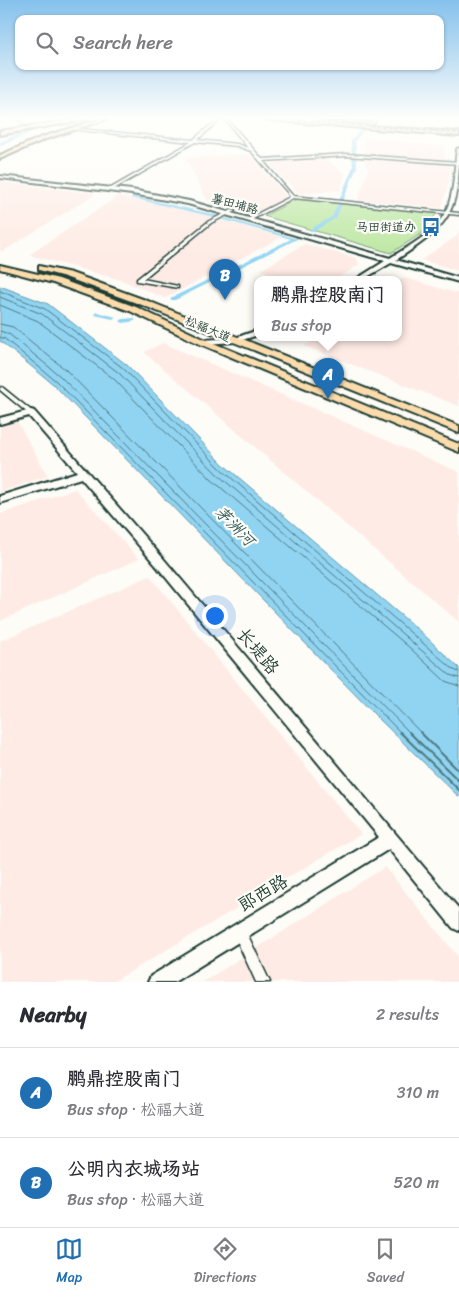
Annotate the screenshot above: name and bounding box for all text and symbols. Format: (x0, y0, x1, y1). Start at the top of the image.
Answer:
search box (15, 15, 444, 70)
text: Search here (73, 26, 173, 59)
icon: search (33, 29, 61, 57)
street label: 薯田埔路 (209, 187, 261, 221)
place label: 马田街道办 (356, 216, 416, 238)
bus stop icon: 马田街道办 (420, 216, 442, 238)
pin: B (209, 259, 241, 300)
popup (254, 276, 402, 341)
text: 鹏鼎控股南门 (271, 278, 385, 311)
street label: 松福大道 (182, 309, 234, 349)
text: Bus stop (271, 311, 332, 340)
pin: A (312, 358, 344, 399)
water label: 茅洲河 (208, 499, 264, 555)
your location (202, 603, 228, 629)
street label: 长堤路 (228, 620, 288, 682)
street label: 郎西路 (232, 865, 294, 921)
text: Nearby (20, 996, 86, 1034)
text: 2 results (376, 1000, 439, 1029)
text: 鹏鼎控股南门 (67, 1062, 181, 1095)
text: A (31, 1078, 41, 1107)
text: 310 m (397, 1078, 439, 1107)
text: Bus stop · 松福大道 (67, 1095, 204, 1124)
text: 公明内衣城场站 (67, 1152, 200, 1185)
text: B (31, 1168, 41, 1197)
text: 520 m (393, 1168, 439, 1197)
text: Bus stop · 松福大道 (67, 1185, 204, 1214)
tab: Map (55, 1235, 83, 1290)
tab: Directions (194, 1235, 256, 1290)
tab: Saved (367, 1235, 404, 1290)

